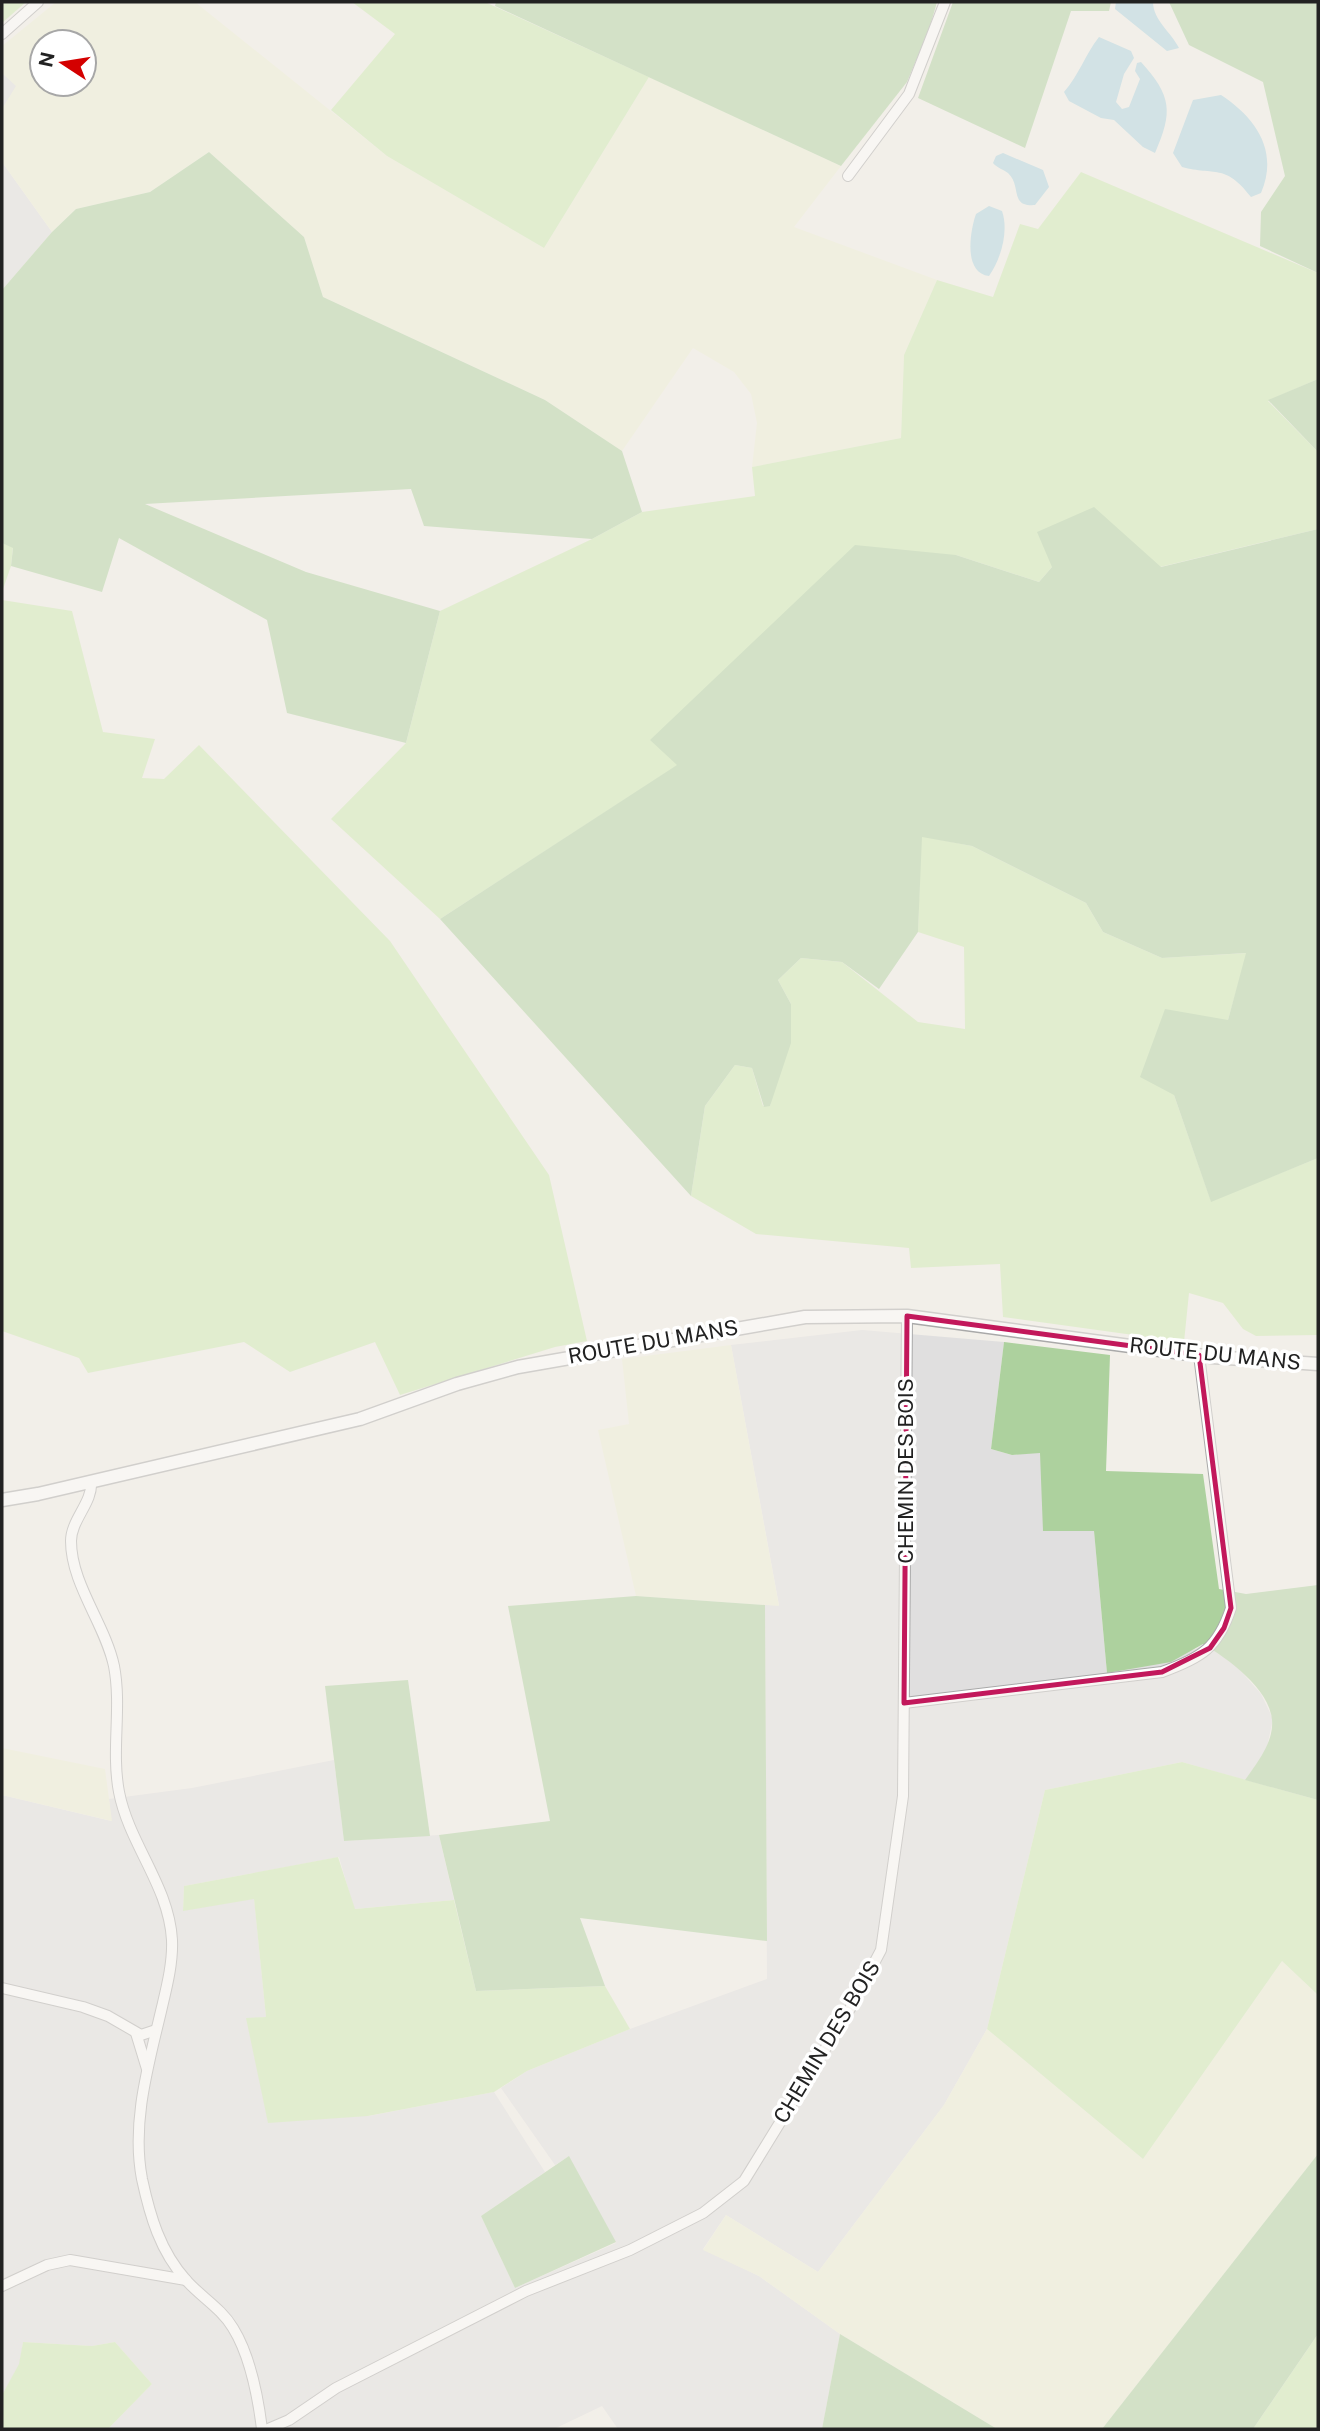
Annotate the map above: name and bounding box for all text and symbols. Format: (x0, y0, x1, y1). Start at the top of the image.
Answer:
north arrow (28, 28, 98, 98)
text: N (34, 50, 59, 69)
street label: ROUTE DU MANS (566, 1314, 740, 1369)
street label: ROUTE DU MANS (1128, 1332, 1302, 1375)
street label: CHEMIN DES BOIS (893, 1378, 918, 1564)
street label: CHEMIN DES BOIS (768, 1956, 885, 2128)

